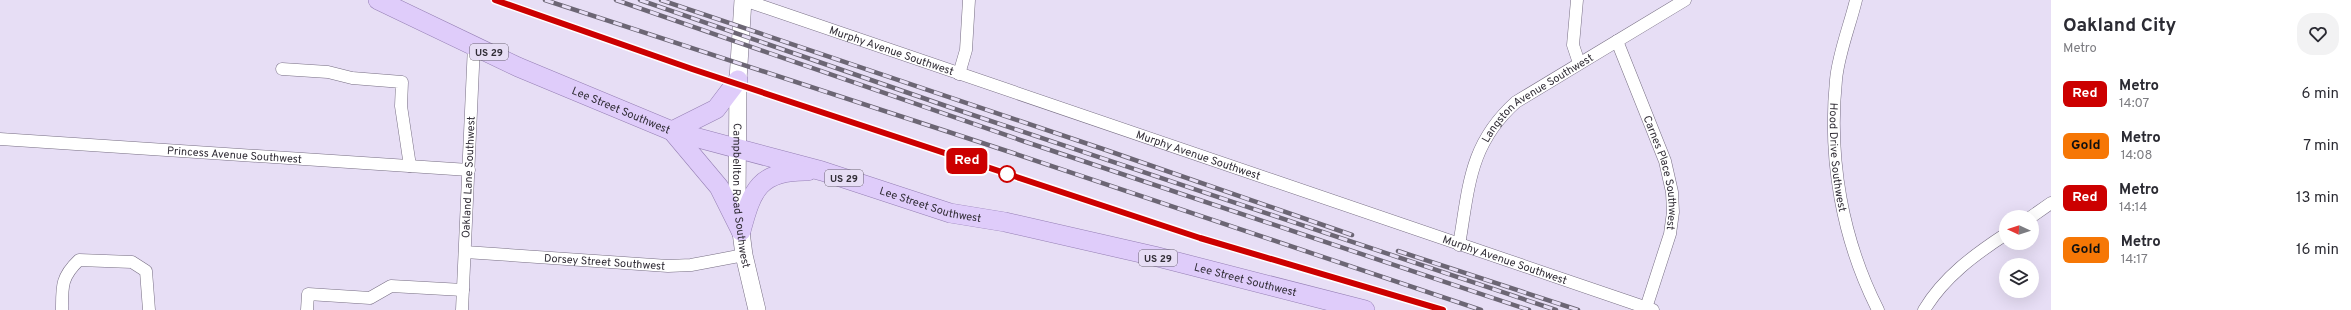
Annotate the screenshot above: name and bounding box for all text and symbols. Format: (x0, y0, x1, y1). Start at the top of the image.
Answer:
button: heart (2297, 13, 2339, 55)
text: Oakland City (2063, 14, 2176, 38)
street label: Murphy Avenue Southwest (827, 24, 955, 79)
text: Metro (2063, 41, 2097, 57)
road number: US 29 (470, 44, 508, 60)
street label: Langston Avenue Southwest (1479, 51, 1596, 145)
text: Metro (2119, 77, 2159, 96)
street label: Lee Street Southwest (570, 84, 672, 138)
text: Red (2072, 85, 2098, 102)
text: 6 min (2302, 85, 2339, 104)
text: 14:07 (2119, 96, 2149, 112)
street label: Hood Drive Southwest (1826, 102, 1849, 213)
street label: Carnes Place Southwest (1640, 114, 1679, 231)
street label: Oakland Lane Southwest (459, 116, 479, 238)
street label: Campbellton Road Southwest (729, 123, 753, 270)
street label: Murphy Avenue Southwest (1134, 128, 1262, 184)
text: Metro (2121, 129, 2161, 148)
text: Gold (2071, 137, 2101, 154)
text: 7 min (2303, 137, 2339, 156)
street label: Princess Avenue Southwest (166, 144, 302, 167)
line badge: Red (944, 148, 990, 174)
text: 14:08 (2121, 148, 2153, 164)
text: Red (954, 152, 980, 169)
unlabelled marker (998, 165, 1016, 183)
road number: US 29 (825, 170, 863, 186)
text: Metro (2119, 181, 2159, 200)
street label: Lee Street Southwest (878, 184, 982, 226)
text: Red (2072, 189, 2098, 206)
text: 13 min (2296, 189, 2339, 208)
text: 14:14 (2119, 200, 2147, 216)
north arrow (1999, 210, 2039, 250)
map controls (1999, 210, 2039, 298)
street label: Murphy Avenue Southwest (1441, 233, 1569, 288)
text: Metro (2121, 233, 2161, 252)
text: Gold (2071, 241, 2101, 258)
text: 16 min (2296, 241, 2339, 260)
road number: US 29 (1139, 250, 1177, 266)
street label: Dorsey Street Southwest (544, 251, 666, 274)
text: 14:17 (2121, 252, 2148, 268)
button: layers (1999, 258, 2039, 298)
street label: Lee Street Southwest (1193, 261, 1298, 300)

